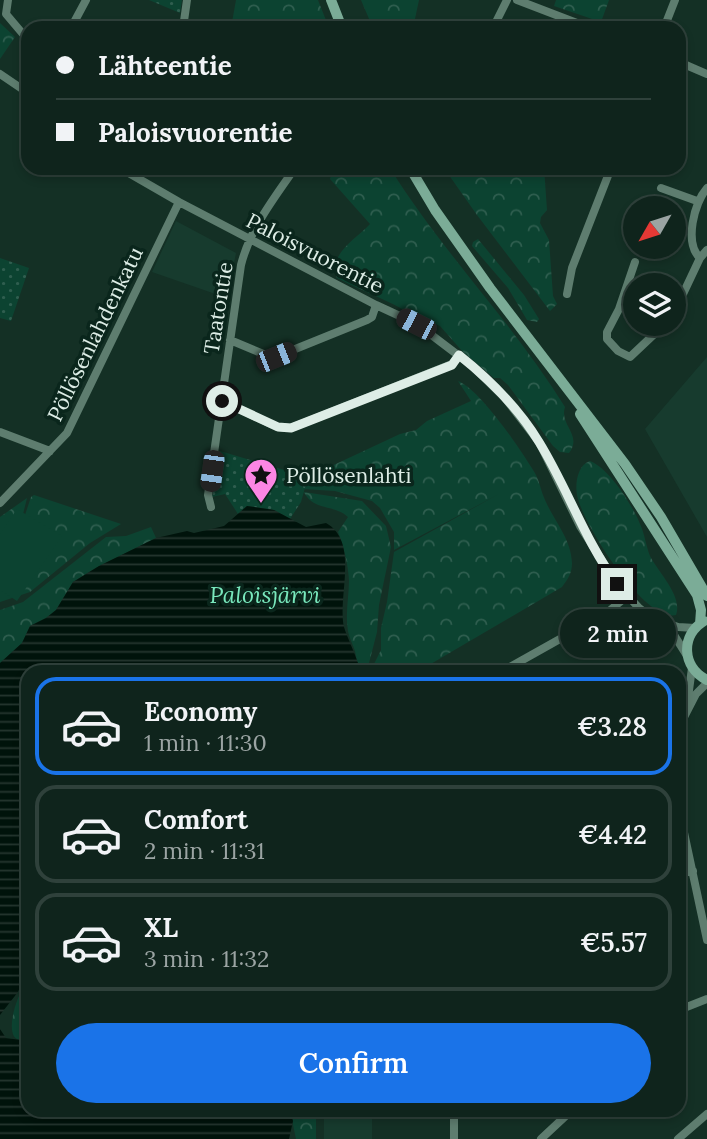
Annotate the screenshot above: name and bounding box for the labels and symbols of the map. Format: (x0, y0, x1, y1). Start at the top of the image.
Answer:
north arrow (623, 196, 686, 259)
street label: Paloisvuorentie (242, 207, 388, 299)
street label: Pöllösenlahdenkatu (41, 242, 149, 426)
street label: Taatontie (197, 260, 239, 356)
car (393, 305, 440, 343)
car (253, 339, 300, 375)
route start (206, 385, 238, 417)
car (199, 449, 226, 493)
place icon: Pöllösenlahti (242, 456, 280, 505)
place label: Pöllösenlahti (286, 462, 411, 489)
route end (601, 568, 633, 600)
water label: Paloisjärvi (210, 580, 321, 609)
callout: 2 min (559, 608, 675, 658)

